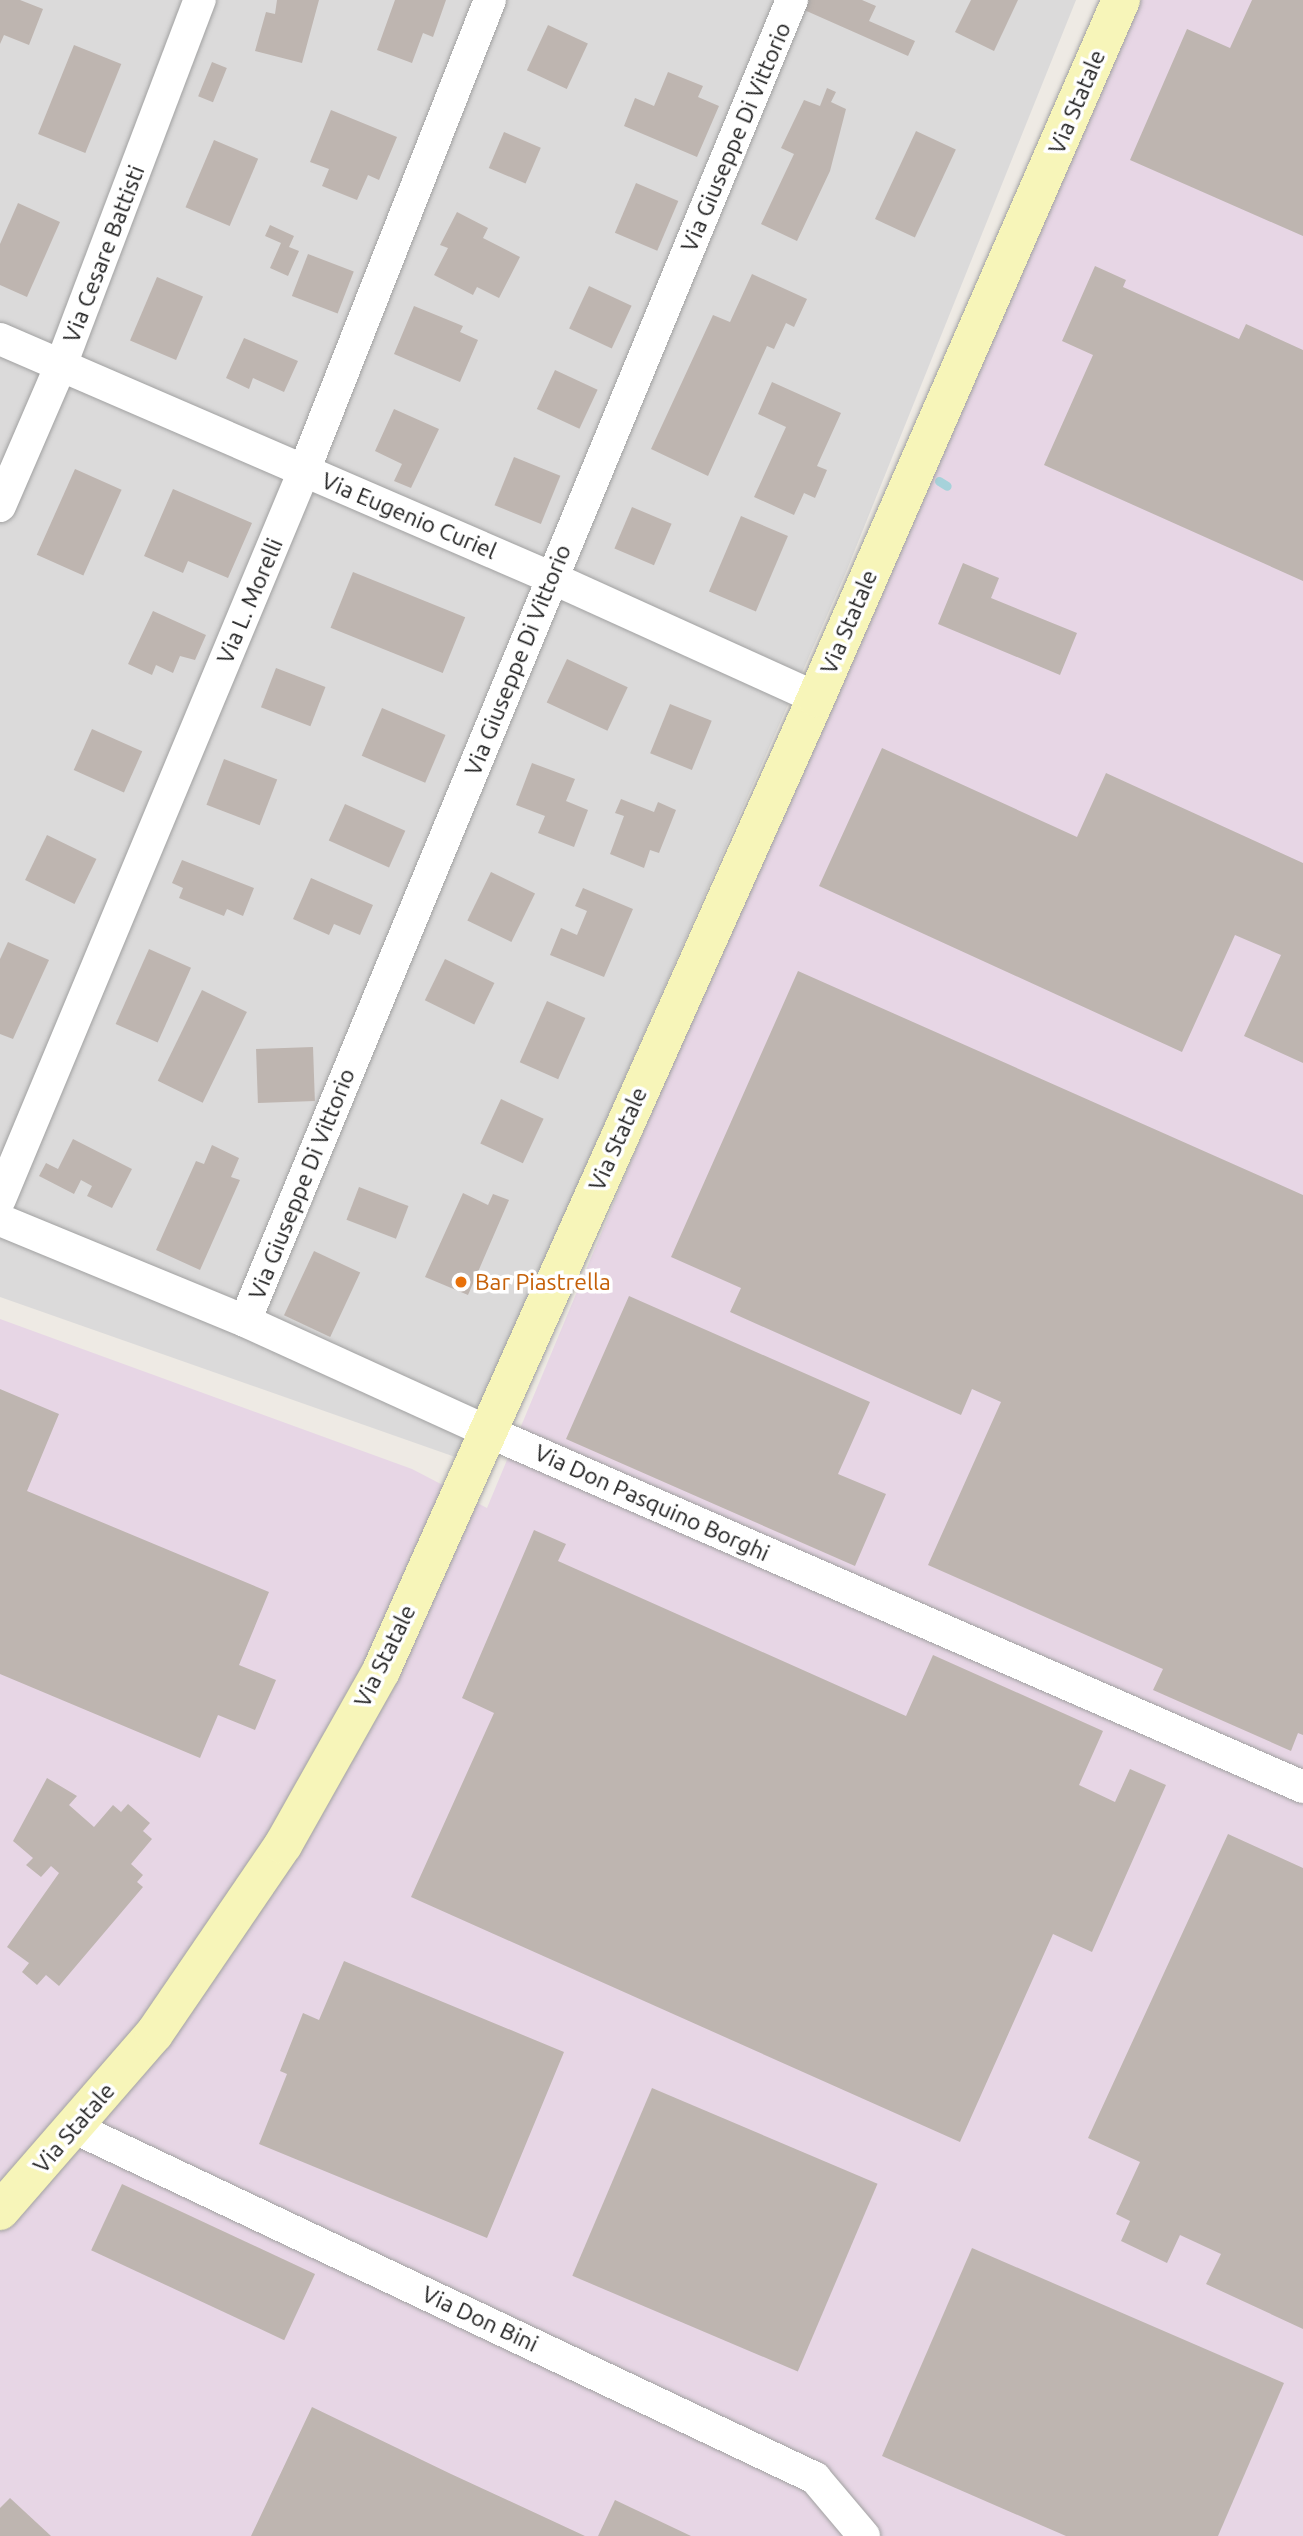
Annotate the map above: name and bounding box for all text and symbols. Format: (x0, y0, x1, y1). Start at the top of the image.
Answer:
street label: Via Giuseppe Di Vittorio (675, 18, 797, 256)
street label: Via Statale (1043, 46, 1111, 158)
street label: Via Cesare Battisti (57, 161, 151, 347)
street label: Via Eugenio Curiel (317, 467, 501, 565)
street label: Via L. Morelli (211, 534, 289, 668)
street label: Via Giuseppe Di Vittorio (459, 540, 577, 780)
street label: Via Statale (815, 566, 883, 678)
street label: Via Giuseppe Di Vittorio (243, 1064, 361, 1304)
street label: Via Statale (583, 1083, 653, 1195)
place label: Bar Piastrella (475, 1268, 611, 1296)
marker: Bar Piastrella (453, 1274, 469, 1290)
street label: Via Don Pasquino Borghi (530, 1439, 774, 1567)
street label: Via Statale (348, 1600, 422, 1712)
street label: Via Statale (27, 2077, 121, 2179)
street label: Via Don Bini (418, 2280, 542, 2358)

